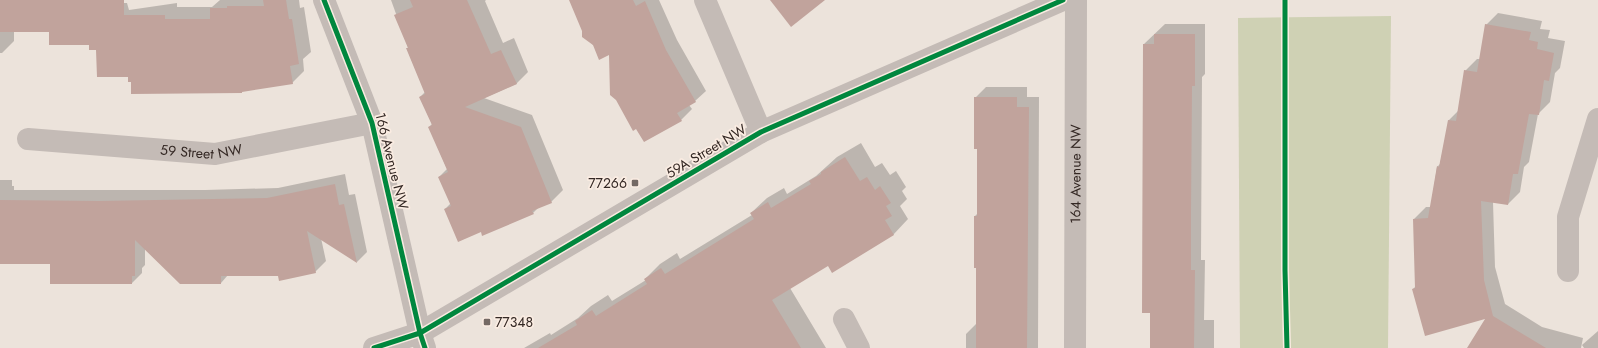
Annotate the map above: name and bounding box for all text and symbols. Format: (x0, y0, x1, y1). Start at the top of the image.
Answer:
street label: 166 Avenue NW (370, 110, 414, 212)
street label: 59A Street NW (662, 119, 750, 183)
street label: 164 Avenue NW (1065, 124, 1086, 224)
street label: 59 Street NW (159, 139, 244, 164)
place label: 77266 (588, 173, 627, 193)
marker: 77266 (630, 178, 640, 188)
place label: 77348 (495, 312, 533, 332)
marker: 77348 (482, 317, 492, 327)

